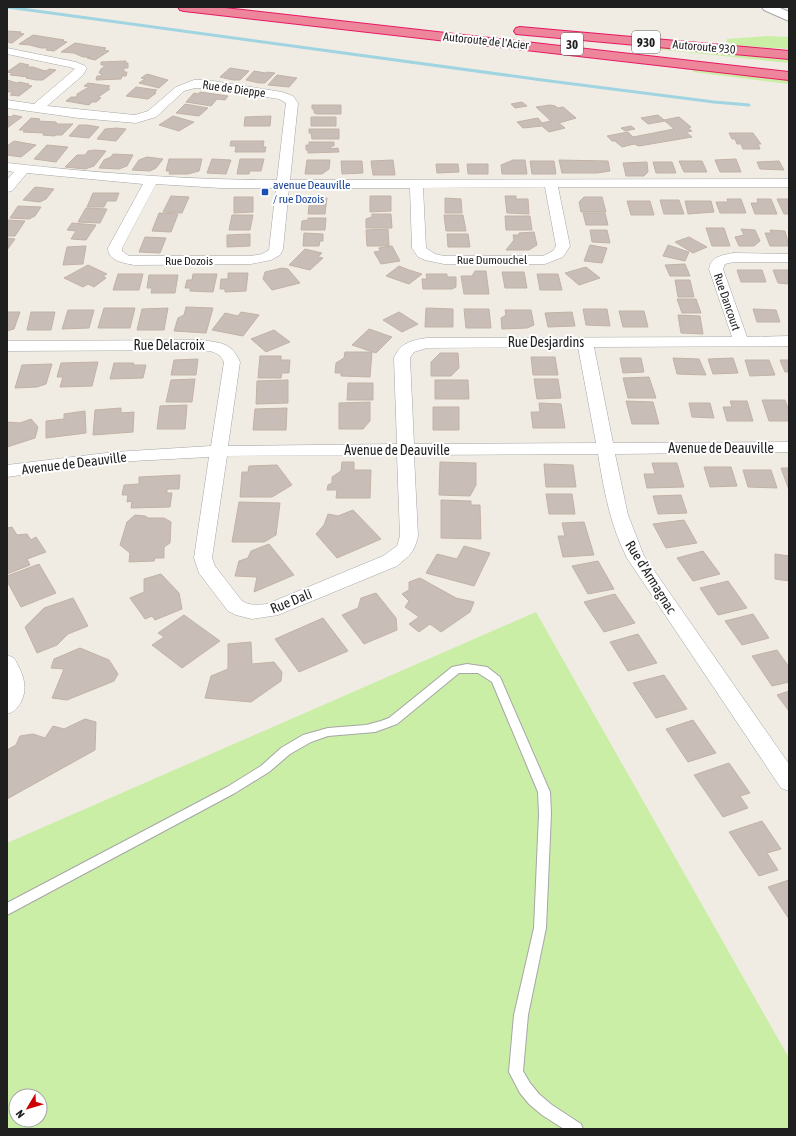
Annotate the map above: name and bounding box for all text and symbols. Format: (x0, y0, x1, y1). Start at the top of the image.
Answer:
street label: Autoroute de l'Acier (442, 30, 530, 53)
road number: 930 (632, 31, 660, 53)
road number: 30 (561, 33, 583, 55)
street label: Autoroute 930 (672, 37, 736, 57)
street label: Rue de Dieppe (202, 78, 266, 100)
place label: avenue Deauville / rue Dozois (273, 178, 351, 206)
marker: avenue Deauville / rue Dozois (260, 187, 270, 197)
street label: Rue Dumouchel (457, 253, 528, 267)
street label: Rue Dozois (165, 254, 213, 268)
street label: Rue Dancourt (711, 271, 744, 333)
street label: Rue Desjardins (508, 334, 584, 350)
street label: Rue Delacroix (133, 337, 205, 353)
street label: Avenue de Deauville (668, 440, 774, 456)
street label: Avenue de Deauville (344, 442, 450, 458)
street label: Avenue de Deauville (21, 449, 127, 477)
street label: Rue d'Armagnac (622, 538, 680, 617)
street label: Rue Dali (268, 585, 314, 617)
north arrow (8, 1088, 48, 1128)
text: N (13, 1108, 27, 1120)

